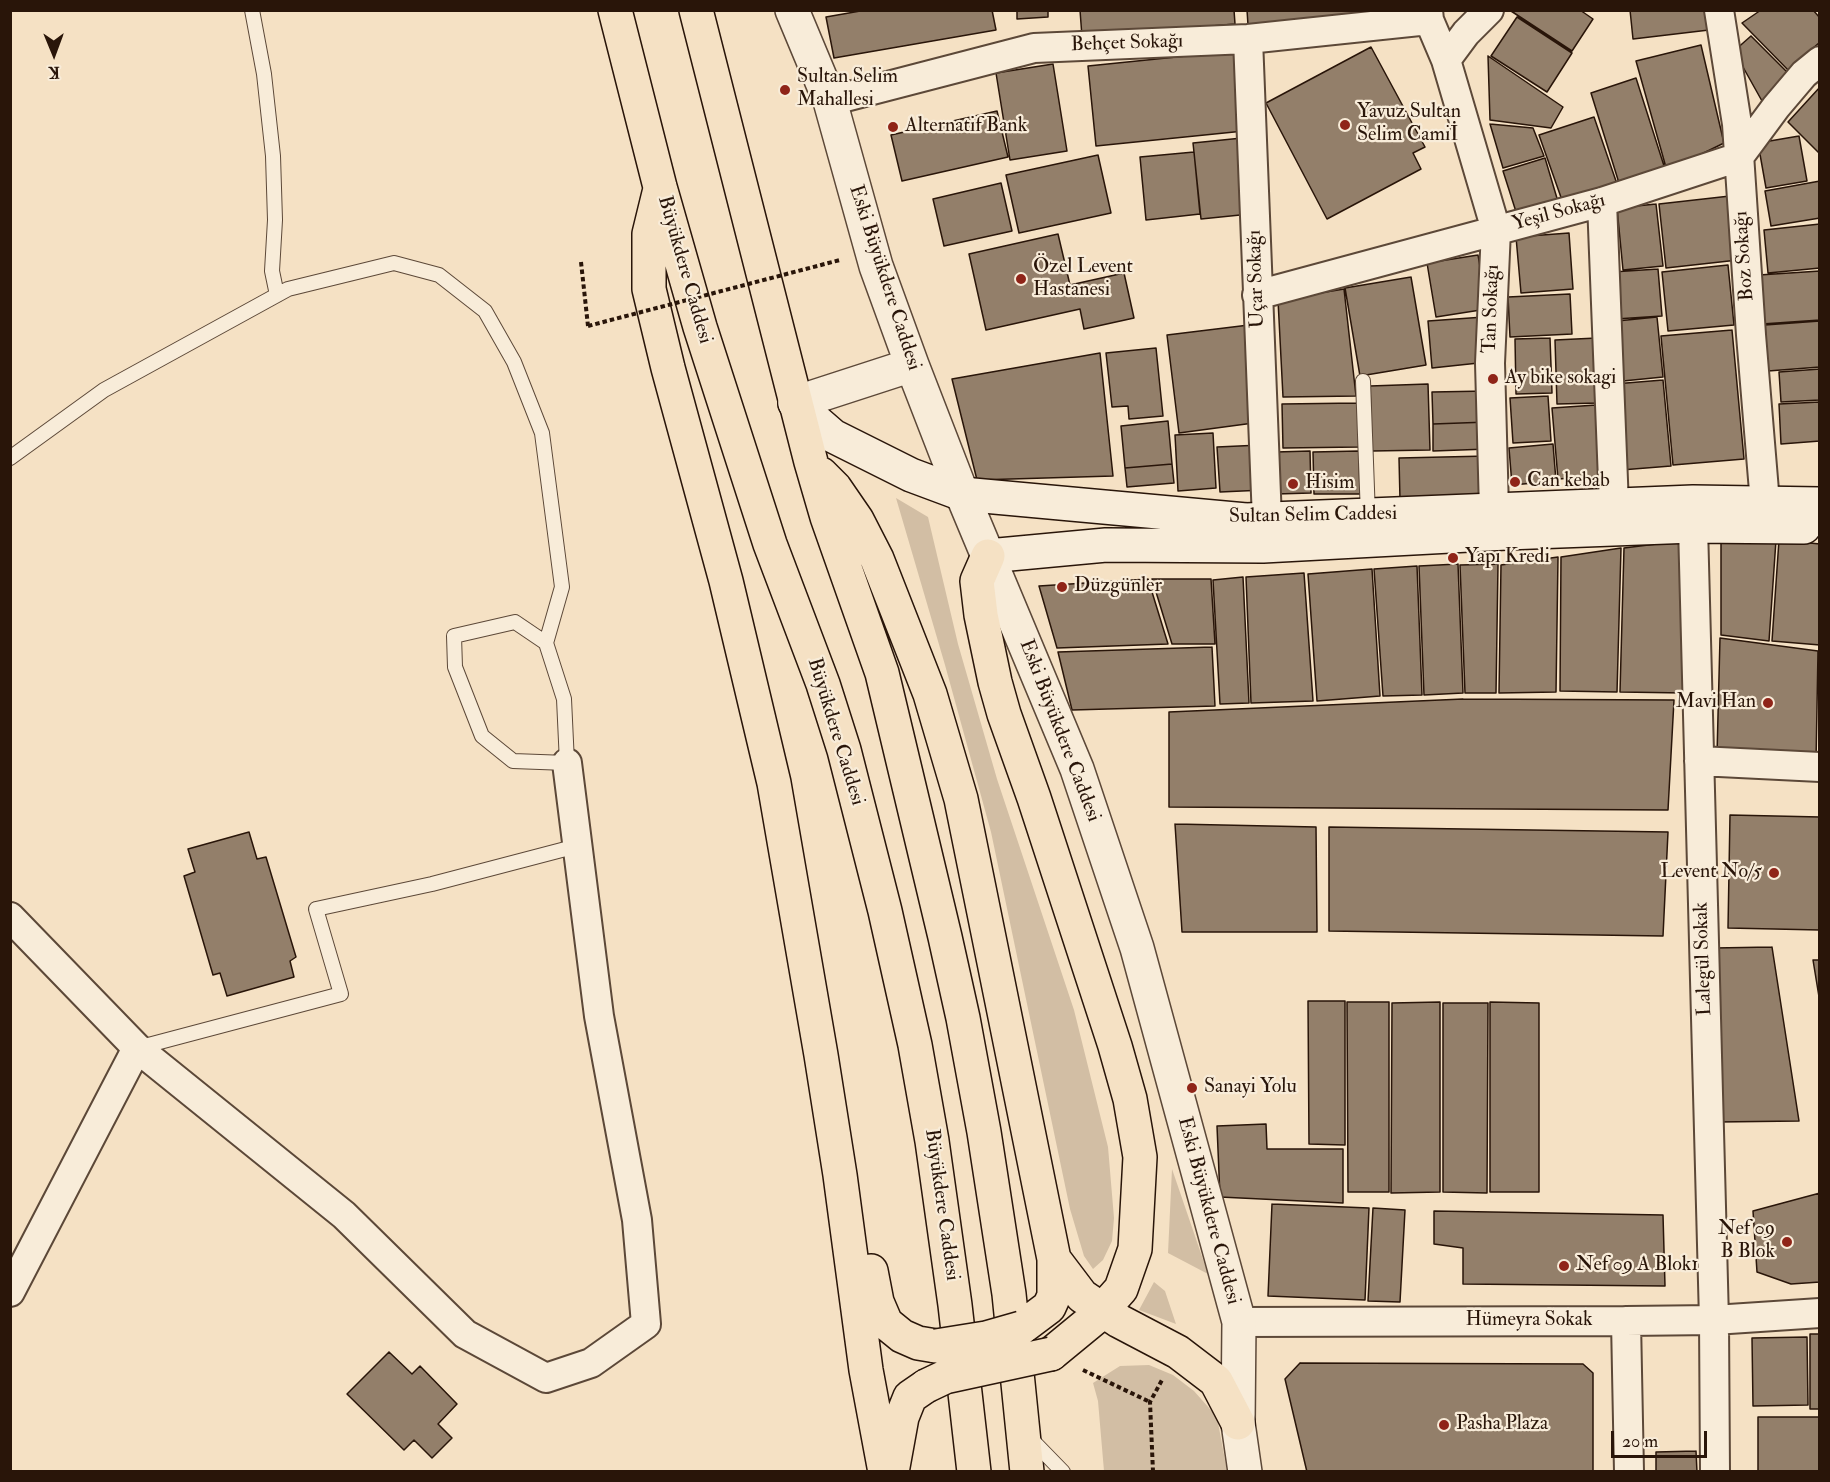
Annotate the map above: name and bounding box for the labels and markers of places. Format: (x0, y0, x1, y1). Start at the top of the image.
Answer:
place label: Sultan Selim Mahallesi (797, 66, 898, 113)
marker: Sultan Selim Mahallesi (778, 83, 792, 97)
place label: Yavuz Sultan Selim Camiİ (1357, 101, 1461, 148)
place label: Alternatif Bank (905, 115, 1027, 139)
marker: Yavuz Sultan Selim Camiİ (1338, 118, 1352, 132)
marker: Alternatif Bank (886, 120, 900, 134)
place label: Özel Levent Hastanesi (1033, 256, 1133, 303)
marker: Özel Levent Hastanesi (1014, 272, 1028, 286)
place label: Ay bike sokagi (1505, 367, 1616, 391)
marker: Ay bike sokagi (1486, 372, 1500, 386)
place label: Can kebab (1527, 470, 1610, 494)
place label: Hisim (1305, 472, 1354, 496)
marker: Can kebab (1508, 475, 1522, 489)
marker: Hisim (1286, 477, 1300, 491)
place label: Yapı Kredi (1465, 546, 1550, 570)
marker: Yapı Kredi (1446, 551, 1460, 565)
place label: Düzgünler (1074, 575, 1162, 599)
marker: Düzgünler (1055, 580, 1069, 594)
place label: Mavi Han (1676, 691, 1756, 715)
marker: Mavi Han (1761, 696, 1775, 710)
place label: Levent No/5 (1660, 861, 1762, 885)
marker: Levent No/5 (1767, 866, 1781, 880)
place label: Sanayi Yolu (1204, 1076, 1297, 1100)
marker: Sanayi Yolu (1185, 1081, 1199, 1095)
place label: Nef 09 B Blok (1718, 1218, 1775, 1265)
marker: Nef 09 B Blok (1780, 1235, 1794, 1249)
place label: Nef 09 A Blok1 (1576, 1254, 1698, 1278)
marker: Nef 09 A Blok1 (1557, 1259, 1571, 1273)
place label: Pasha Plaza (1456, 1413, 1548, 1437)
marker: Pasha Plaza (1437, 1418, 1451, 1432)

